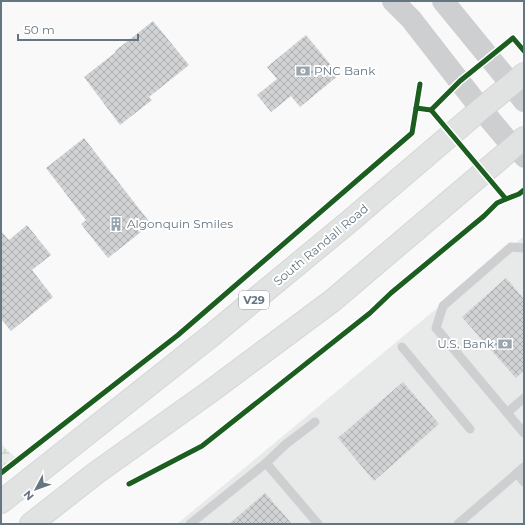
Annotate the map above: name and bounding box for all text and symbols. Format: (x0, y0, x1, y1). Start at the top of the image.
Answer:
scale bar (18, 16, 138, 42)
text: 50 m (24, 22, 55, 37)
bank icon: PNC Bank (295, 63, 311, 79)
place label: PNC Bank (314, 63, 376, 78)
street label: South Randall Road (270, 201, 371, 289)
building icon: Algonquin Smiles (108, 216, 124, 232)
place label: Algonquin Smiles (127, 216, 233, 231)
road number: V29 (239, 291, 269, 309)
place label: U.S. Bank (437, 336, 495, 351)
bank icon: U.S. Bank (497, 336, 513, 352)
north arrow (16, 469, 56, 509)
text: N (20, 488, 37, 504)

